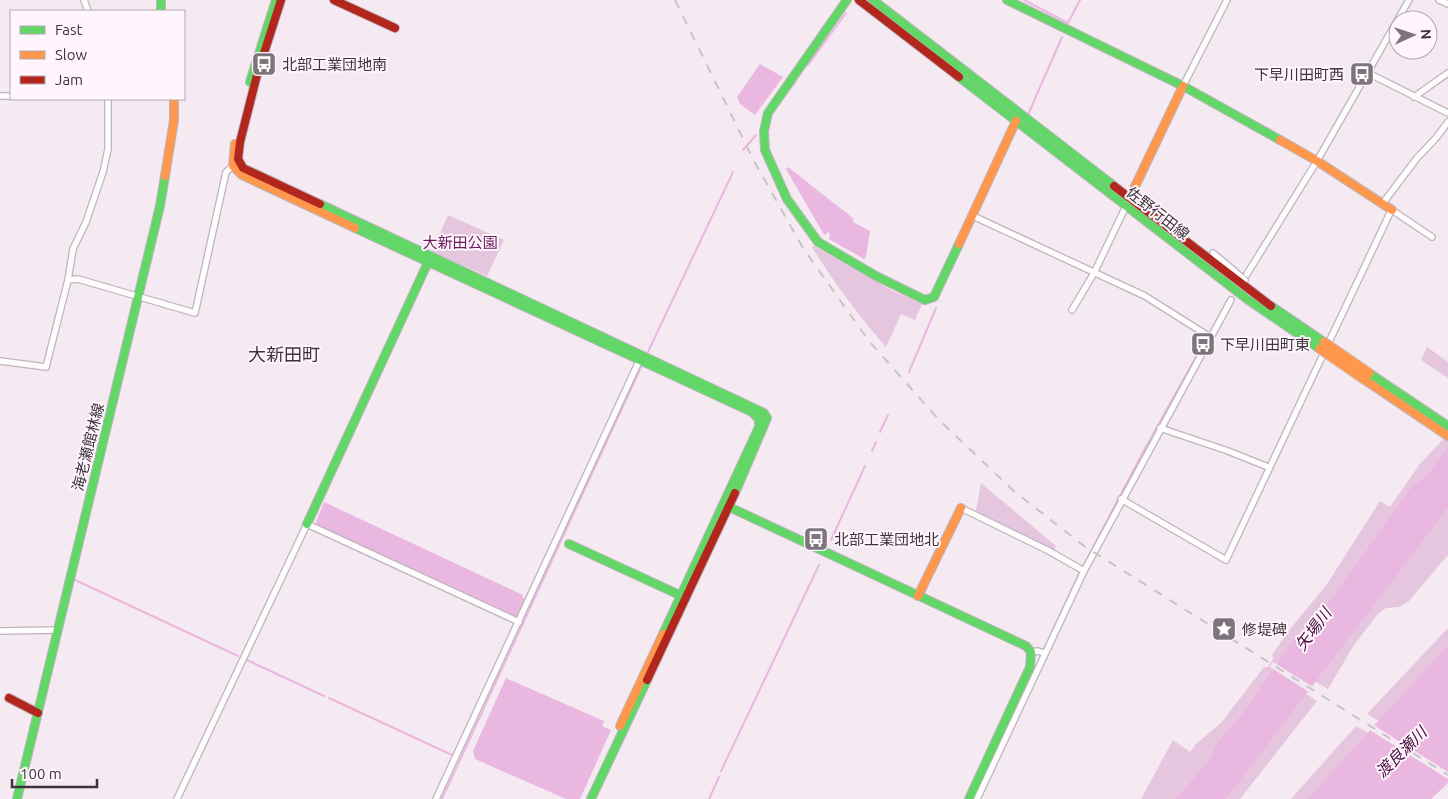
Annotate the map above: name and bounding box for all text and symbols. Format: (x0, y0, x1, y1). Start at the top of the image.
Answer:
legend (10, 10, 185, 100)
north arrow (1388, 10, 1438, 60)
text: Fast (55, 21, 83, 38)
text: N (1418, 29, 1434, 40)
text: Slow (55, 46, 88, 63)
bus stop icon: 北部工業団地南 (251, 51, 277, 77)
place label: 北部工業団地南 (282, 56, 387, 73)
bus stop icon: 下早川田町西 (1349, 61, 1375, 87)
place label: 下早川田町西 (1254, 66, 1344, 83)
text: Jam (55, 71, 83, 88)
street label: 佐野行田線 (1123, 183, 1193, 243)
park label: 大新田公園 (422, 234, 498, 251)
bus stop icon: 下早川田町東 (1190, 331, 1216, 357)
place label: 下早川田町東 (1220, 336, 1310, 353)
district label: 大新田町 (248, 344, 320, 364)
street label: 海老瀬館林線 (69, 401, 107, 493)
bus stop icon: 北部工業団地北 (803, 526, 829, 552)
place label: 北部工業団地北 (834, 531, 939, 548)
water label: 矢場川 (1291, 603, 1336, 654)
place icon: 修堤碑 (1211, 616, 1237, 642)
place label: 修堤碑 (1242, 621, 1287, 638)
water label: 渡良瀬川 (1372, 722, 1431, 781)
scale bar (12, 756, 98, 788)
text: 100 m (20, 765, 62, 782)

